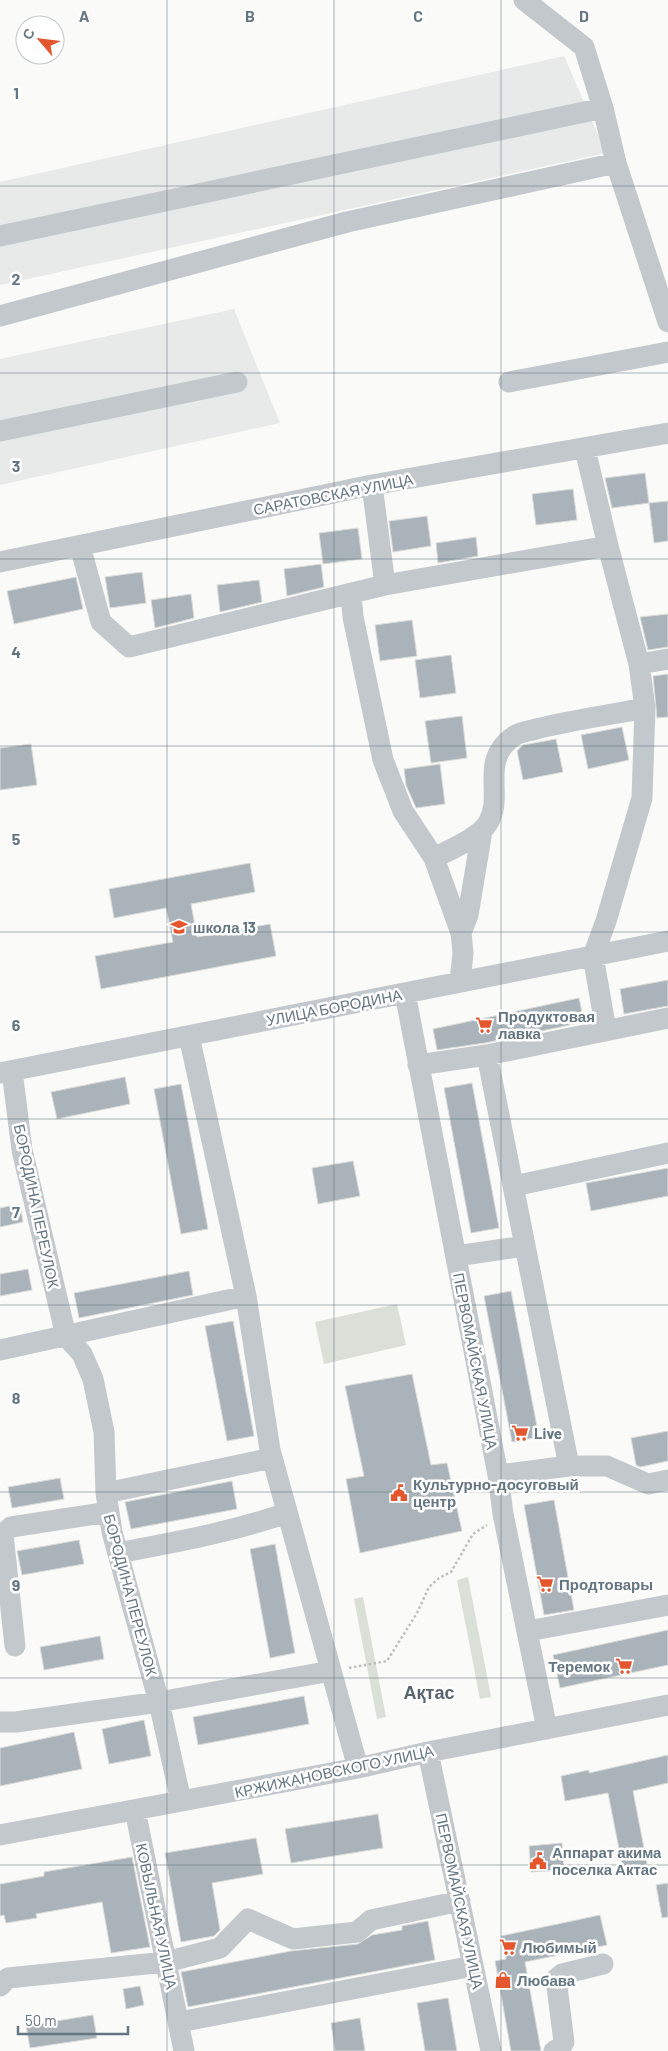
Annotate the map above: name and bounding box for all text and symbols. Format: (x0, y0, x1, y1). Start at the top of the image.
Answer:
text: A (79, 6, 90, 25)
text: B (245, 6, 255, 25)
text: C (413, 6, 423, 25)
text: D (579, 6, 589, 25)
north arrow (15, 15, 65, 65)
text: С (18, 25, 38, 42)
text: 1 (13, 83, 19, 102)
text: 2 (12, 269, 21, 288)
text: 3 (12, 456, 20, 475)
street label: САРАТОВСКАЯ УЛИЦА (252, 470, 414, 518)
text: 4 (11, 642, 21, 661)
text: 5 (12, 829, 21, 848)
school or university icon: школа 13 (169, 917, 189, 937)
place label: школа 13 (193, 918, 256, 936)
street label: УЛИЦА БОРОДИНА (265, 985, 403, 1029)
place label: Продуктовая лавка (498, 1007, 595, 1042)
text: 6 (12, 1015, 21, 1034)
supermarket icon: Продуктовая лавка (474, 1015, 494, 1035)
street label: БОРОДИНА ПЕРЕУЛОК (11, 1122, 63, 1290)
text: 7 (12, 1202, 20, 1221)
street label: ПЕРВОМАЙСКАЯ УЛИЦА (450, 1271, 502, 1451)
text: 8 (12, 1388, 21, 1407)
supermarket icon: Live (510, 1423, 530, 1443)
place label: Live (534, 1424, 562, 1442)
place label: Культурно-досуговый центр (413, 1475, 579, 1510)
public building icon: Культурно-досуговый центр (389, 1483, 409, 1503)
street label: БОРОДИНА ПЕРЕУЛОК (101, 1512, 161, 1678)
supermarket icon: Продтовары (535, 1574, 555, 1594)
text: 9 (12, 1575, 20, 1594)
place label: Продтовары (559, 1575, 653, 1593)
supermarket icon: Теремок (614, 1656, 634, 1676)
place label: Теремок (548, 1657, 610, 1675)
district label: Ақтас (404, 1681, 454, 1703)
street label: КРЖИЖАНОВСКОГО УЛИЦА (233, 1741, 435, 1801)
street label: ПЕРВОМАЙСКАЯ УЛИЦА (433, 1811, 487, 1991)
street label: КОВЫЛЬНАЯ УЛИЦА (133, 1841, 181, 1991)
place label: Аппарат акима поселка Актас (552, 1843, 662, 1878)
public building icon: Аппарат акима поселка Актас (528, 1851, 548, 1871)
supermarket icon: Любимый (498, 1937, 518, 1957)
place label: Любимый (522, 1938, 597, 1956)
shop icon: Любава (493, 1970, 513, 1990)
place label: Любава (517, 1971, 576, 1989)
scale bar (18, 2004, 128, 2036)
text: 50 m (25, 2011, 57, 2029)

